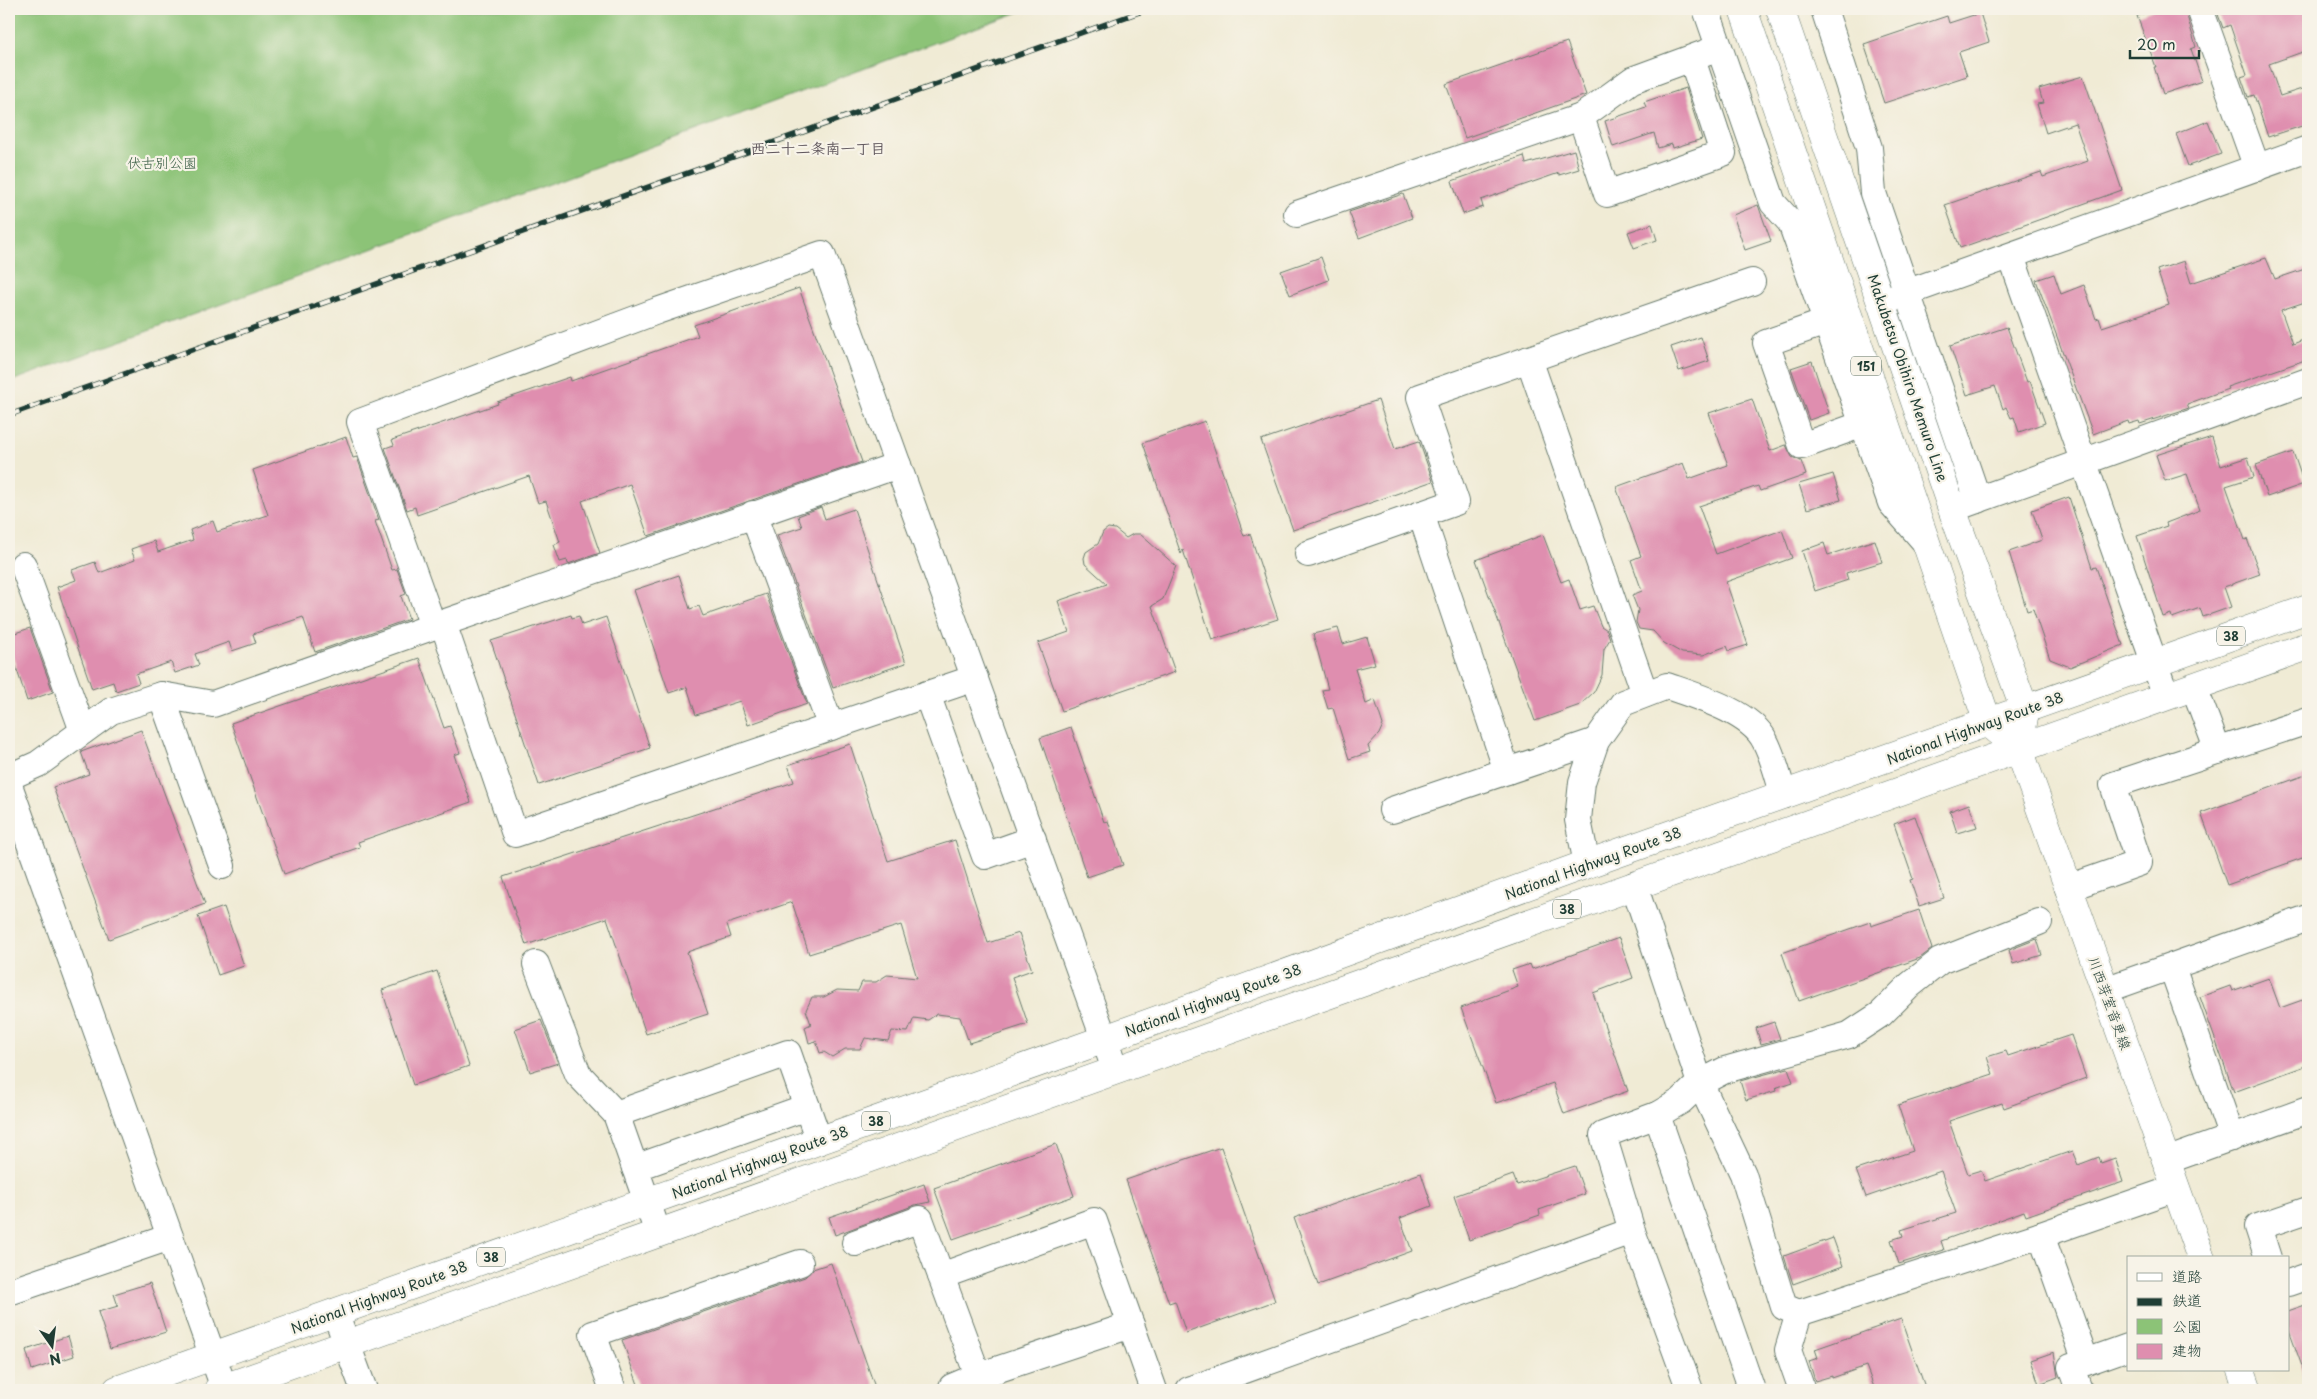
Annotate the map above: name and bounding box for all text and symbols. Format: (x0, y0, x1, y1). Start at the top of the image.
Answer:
scale bar (2130, 28, 2198, 60)
text: 20 m (2137, 32, 2176, 55)
district label: 西二十二条南一丁目 (750, 136, 886, 159)
park label: 伏古別公園 (127, 152, 197, 173)
street label: Makubetsu Obihiro Memuro Line (1863, 271, 1954, 485)
road number: 151 (1851, 356, 1881, 376)
road number: 38 (2217, 626, 2245, 646)
street label: National Highway Route 38 (1884, 686, 2066, 770)
street label: National Highway Route 38 (1502, 821, 1684, 905)
road number: 38 (1553, 900, 1581, 919)
street label: 川西芽室音更線 (2083, 953, 2137, 1053)
street label: National Highway Route 38 (1122, 958, 1304, 1042)
road number: 38 (862, 1112, 890, 1130)
street label: National Highway Route 38 (669, 1120, 851, 1204)
road number: 38 (477, 1248, 505, 1266)
street label: National Highway Route 38 (288, 1255, 470, 1339)
legend (2127, 1256, 2290, 1372)
text: 道路 (2172, 1264, 2202, 1287)
text: 鉄道 (2172, 1288, 2202, 1311)
text: 公園 (2172, 1314, 2202, 1337)
north arrow (28, 1322, 78, 1372)
text: 建物 (2172, 1338, 2202, 1361)
text: N (47, 1348, 63, 1371)

